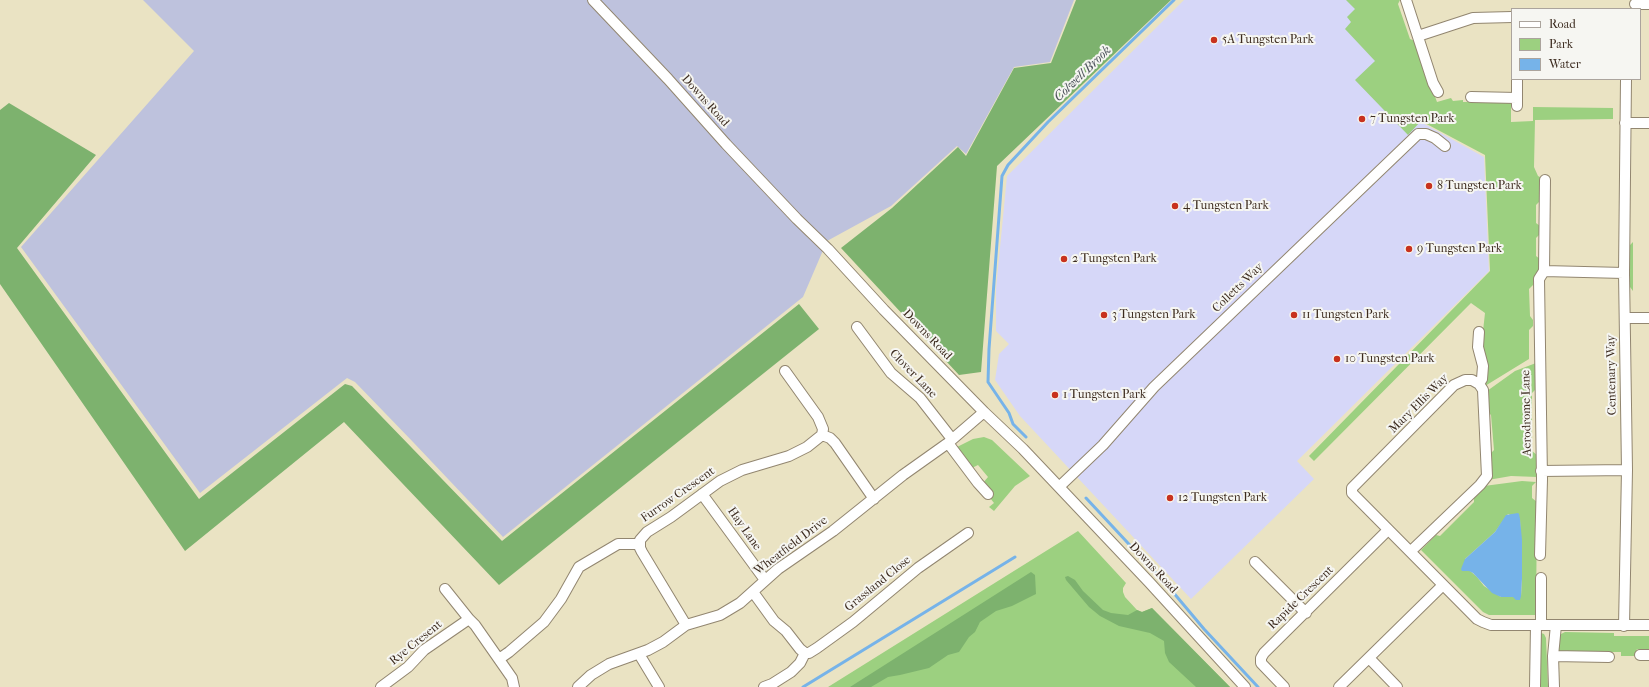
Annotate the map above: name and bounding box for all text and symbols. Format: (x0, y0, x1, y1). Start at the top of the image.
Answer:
legend (1511, 8, 1641, 80)
text: Road (1549, 17, 1576, 31)
place label: 5A Tungsten Park (1222, 33, 1314, 47)
marker: 5A Tungsten Park (1209, 35, 1219, 45)
text: Park (1549, 37, 1573, 51)
water label: Colwell Brook (1051, 43, 1115, 105)
text: Water (1549, 57, 1581, 71)
street label: Downs Road (678, 72, 732, 130)
place label: 7 Tungsten Park (1370, 112, 1454, 126)
marker: 7 Tungsten Park (1357, 114, 1367, 124)
place label: 8 Tungsten Park (1437, 179, 1522, 193)
marker: 8 Tungsten Park (1424, 181, 1434, 191)
place label: 4 Tungsten Park (1183, 199, 1269, 213)
marker: 4 Tungsten Park (1170, 201, 1180, 211)
place label: 9 Tungsten Park (1417, 242, 1502, 256)
marker: 9 Tungsten Park (1404, 244, 1414, 254)
place label: 2 Tungsten Park (1072, 252, 1157, 266)
marker: 2 Tungsten Park (1059, 254, 1069, 264)
street label: Colletts Way (1210, 260, 1266, 316)
street label: Downs Road (899, 307, 955, 363)
place label: 3 Tungsten Park (1112, 308, 1196, 322)
place label: 11 Tungsten Park (1302, 308, 1389, 322)
marker: 3 Tungsten Park (1099, 310, 1109, 320)
marker: 11 Tungsten Park (1289, 310, 1299, 320)
street label: Centenary Way (1604, 335, 1620, 415)
street label: Clover Lane (886, 347, 940, 401)
place label: 10 Tungsten Park (1345, 352, 1434, 366)
marker: 10 Tungsten Park (1332, 354, 1342, 364)
street label: Aerodrome Lane (1519, 370, 1535, 456)
street label: Mary Ellis Way (1386, 371, 1452, 437)
place label: 1 Tungsten Park (1063, 388, 1146, 402)
marker: 1 Tungsten Park (1050, 390, 1060, 400)
street label: Furrow Crescent (638, 464, 718, 526)
place label: 12 Tungsten Park (1178, 491, 1267, 505)
marker: 12 Tungsten Park (1165, 493, 1175, 503)
street label: Hay Lane (724, 505, 764, 553)
street label: Wheatfield Drive (751, 514, 831, 578)
street label: Downs Road (1126, 539, 1180, 597)
street label: Grassland Close (842, 553, 914, 615)
street label: Rapide Crescent (1265, 563, 1337, 633)
street label: Rye Cresent (387, 617, 445, 669)

